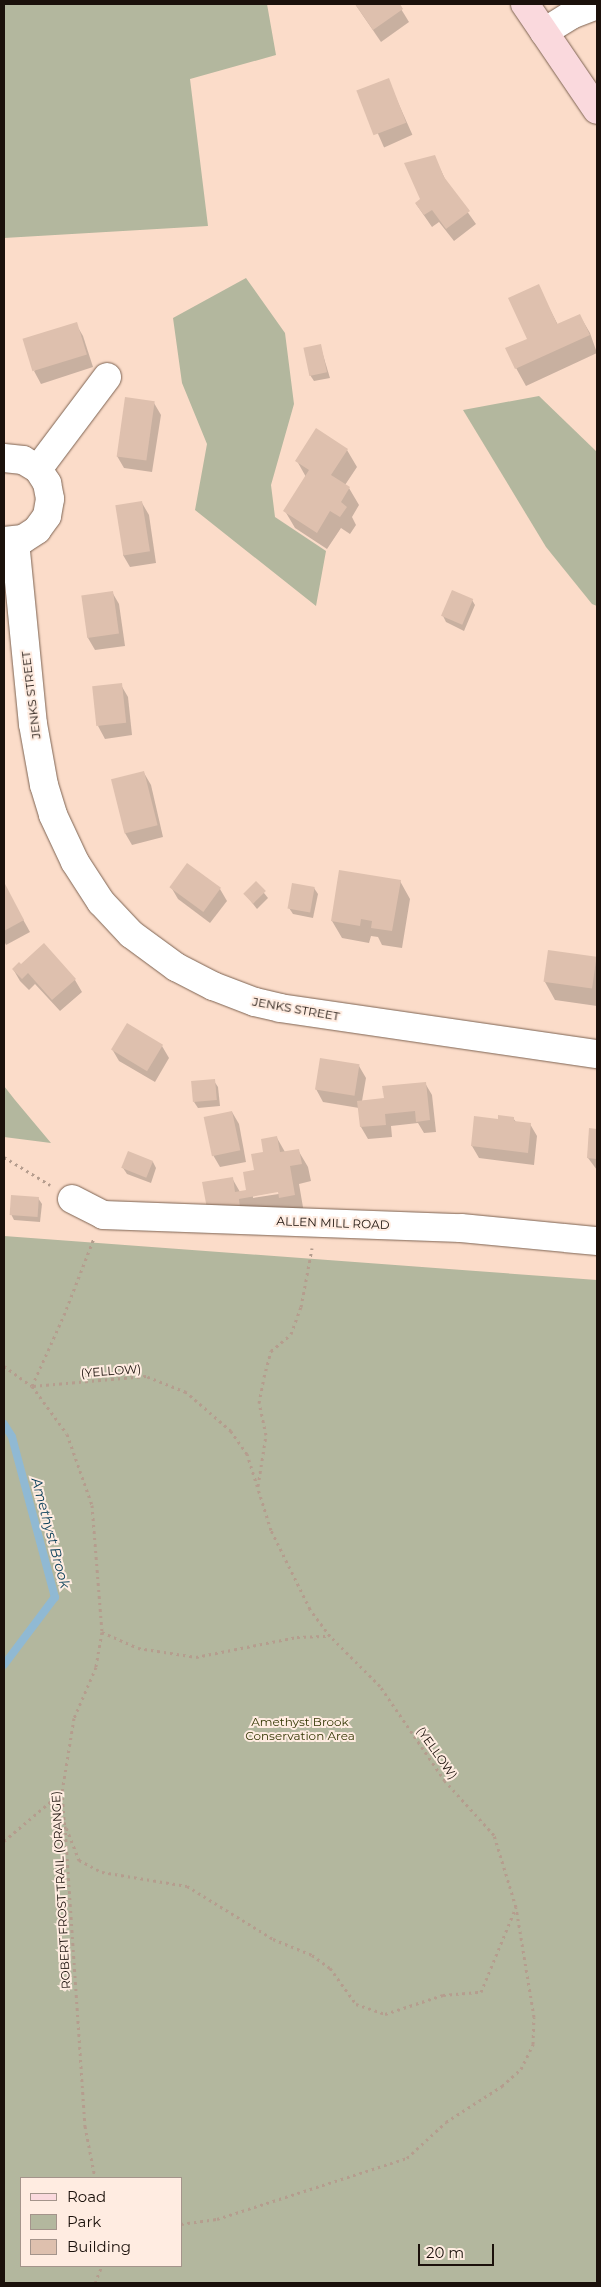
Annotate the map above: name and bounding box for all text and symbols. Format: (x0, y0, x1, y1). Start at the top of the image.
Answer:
street label: JENKS STREET (18, 650, 44, 740)
street label: JENKS STREET (251, 994, 341, 1024)
street label: ALLEN MILL ROAD (276, 1214, 390, 1232)
street label: (YELLOW) (80, 1362, 142, 1380)
water label: Amethyst Brook (28, 1476, 74, 1590)
park label: Amethyst Brook Conservation Area (245, 1715, 355, 1743)
street label: (YELLOW) (414, 1724, 460, 1782)
street label: ROBERT FROST TRAIL (ORANGE) (49, 1791, 73, 1989)
legend (20, 2177, 182, 2267)
text: Road (67, 2187, 106, 2206)
text: Park (67, 2212, 101, 2231)
scale bar (421, 2234, 497, 2266)
text: Building (67, 2237, 131, 2256)
text: 20 m (426, 2243, 464, 2262)

